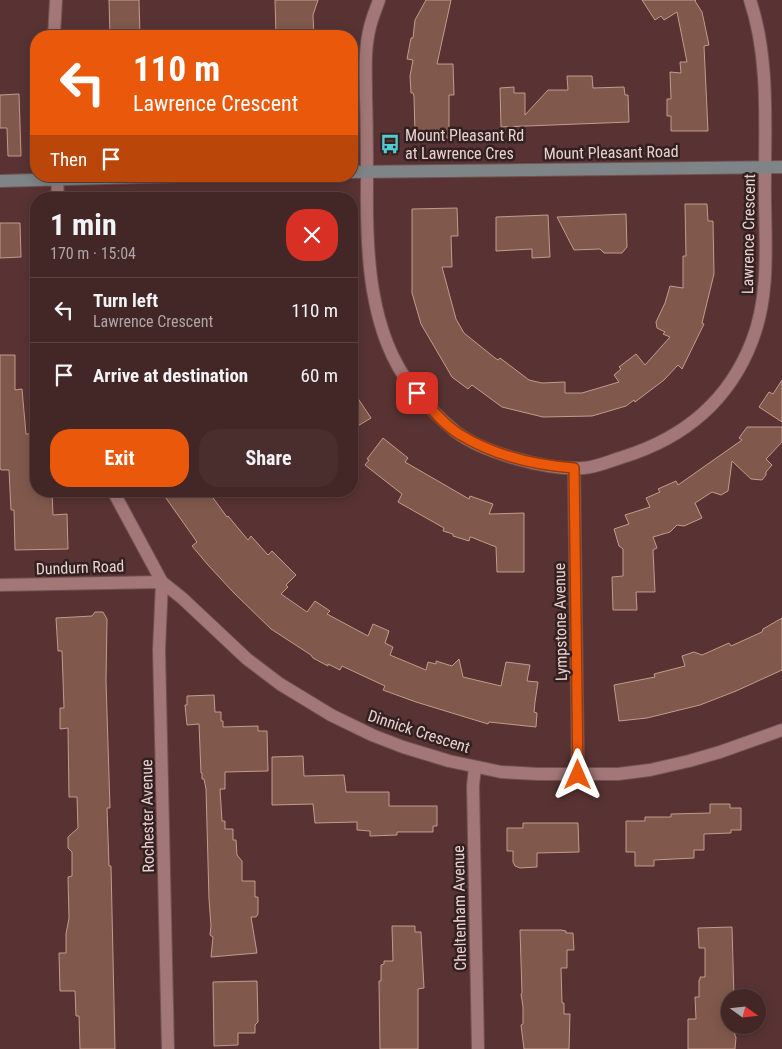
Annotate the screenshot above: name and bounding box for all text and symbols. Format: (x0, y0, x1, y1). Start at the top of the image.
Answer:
text: 110 m (133, 49, 220, 90)
icon: left (50, 50, 115, 115)
text: Lawrence Crescent (133, 91, 298, 116)
place label: Mount Pleasant Rd at Lawrence Cres (405, 126, 524, 163)
bus stop icon: Mount Pleasant Rd at Lawrence Cres (379, 133, 401, 155)
street label: Mount Pleasant Road (543, 142, 679, 163)
icon: arrive (97, 145, 125, 173)
text: Then (50, 148, 87, 171)
street label: Lawrence Crescent (738, 174, 759, 294)
text: 1 min (50, 207, 117, 242)
button: close (286, 209, 338, 261)
text: 170 m · 15:04 (50, 244, 136, 263)
text: Turn left (93, 289, 158, 312)
icon: left (50, 296, 78, 324)
text: 110 m (291, 299, 338, 322)
text: Lawrence Crescent (93, 312, 213, 331)
icon: arrive (50, 361, 78, 389)
text: Arrive at destination (93, 364, 248, 387)
text: 60 m (301, 364, 338, 387)
pin (396, 372, 438, 414)
icon: arrive (403, 379, 431, 407)
button: Exit (50, 429, 189, 487)
button: Share (199, 429, 338, 487)
street label: Dundurn Road (35, 556, 125, 579)
street label: Lympstone Avenue (550, 563, 571, 681)
street label: Dinnick Crescent (365, 706, 473, 757)
position arrow (551, 748, 603, 800)
street label: Rochester Avenue (137, 759, 158, 873)
street label: Cheltenham Avenue (449, 845, 470, 971)
north arrow (721, 989, 766, 1034)
map controls (721, 989, 766, 1034)

